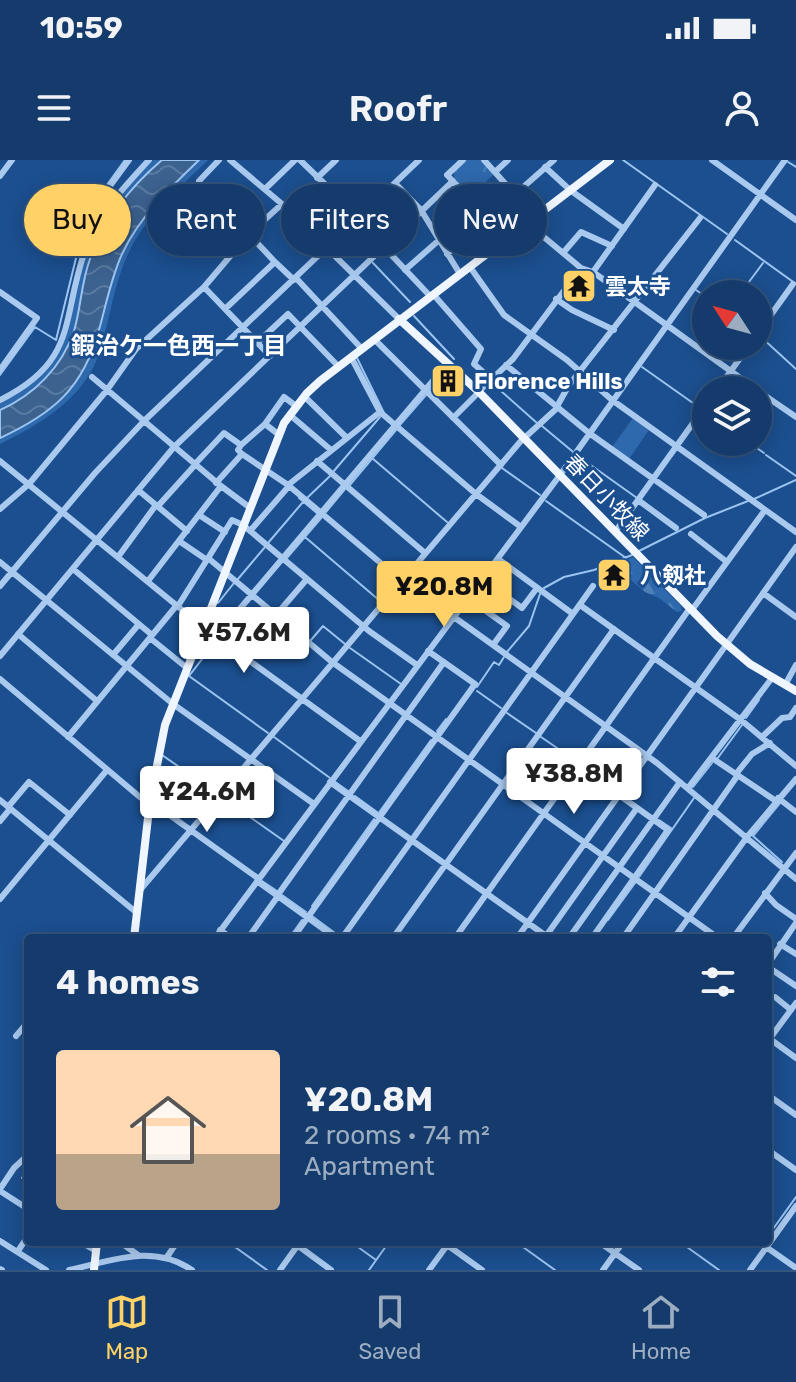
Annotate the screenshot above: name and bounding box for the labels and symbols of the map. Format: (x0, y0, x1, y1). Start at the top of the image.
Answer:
temple icon: 雲太寺 (560, 267, 598, 305)
place label: 雲太寺 (605, 273, 671, 300)
north arrow (692, 280, 772, 360)
district label: 鍜治ケ一色西一丁目 (71, 332, 287, 360)
building icon: Florence Hills (429, 362, 467, 400)
place label: Florence Hills (474, 368, 623, 395)
street label: 春日小牧線 (559, 448, 655, 546)
temple icon: 八剱社 (595, 556, 633, 594)
pin: ¥20.8M (379, 561, 509, 629)
place label: 八剱社 (640, 562, 706, 589)
pin: ¥57.6M (179, 607, 309, 675)
pin: ¥38.8M (509, 748, 639, 816)
pin: ¥24.6M (142, 766, 272, 834)

